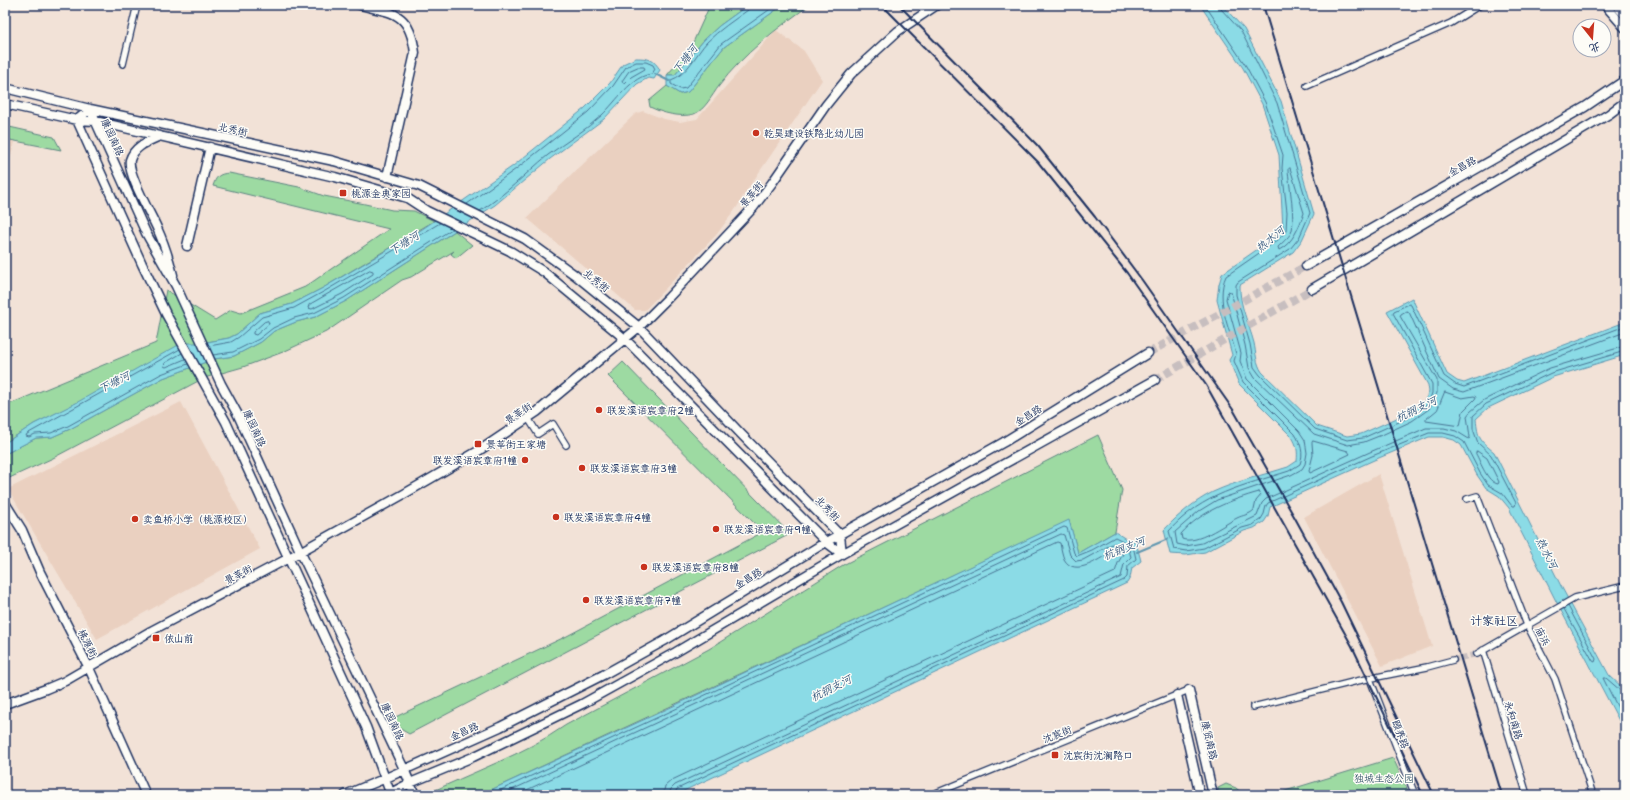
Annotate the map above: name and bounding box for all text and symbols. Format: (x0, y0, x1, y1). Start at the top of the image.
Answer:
north arrow (1572, 18, 1612, 58)
text: 北 (1587, 38, 1602, 56)
water label: 下塘河 (669, 40, 703, 77)
street label: 康园南路 (98, 116, 127, 158)
street label: 北秀街 (217, 120, 249, 139)
place label: 乾昊建设铁路北幼儿园 (764, 127, 864, 140)
marker: 乾昊建设铁路北幼儿园 (751, 128, 761, 138)
street label: 金昌路 (1446, 153, 1479, 179)
street label: 景莘街 (737, 179, 766, 210)
place label: 桃源金典家园 (351, 187, 411, 200)
marker: 桃源金典家园 (338, 188, 348, 198)
water label: 热水河 (1253, 222, 1289, 256)
water label: 下塘河 (386, 227, 424, 259)
street label: 北秀街 (581, 266, 612, 295)
water label: 下塘河 (96, 367, 134, 397)
water label: 杭钢支河 (1393, 392, 1441, 426)
street label: 景莘街 (502, 400, 534, 427)
street label: 金昌路 (1012, 402, 1044, 429)
place label: 联发溪语宸章府2幢 (607, 404, 694, 417)
marker: 联发溪语宸章府2幢 (594, 405, 604, 415)
street label: 康园南路 (240, 407, 269, 449)
place label: 景莘街王家塘 (486, 438, 546, 451)
marker: 景莘街王家塘 (473, 439, 483, 449)
place label: 联发溪语宸章府1幢 (433, 454, 517, 467)
marker: 联发溪语宸章府1幢 (520, 455, 530, 465)
place label: 联发溪语宸章府3幢 (590, 462, 677, 475)
marker: 联发溪语宸章府3幢 (577, 463, 587, 473)
street label: 北秀街 (813, 493, 843, 524)
place label: 联发溪语宸章府4幢 (564, 511, 651, 524)
marker: 联发溪语宸章府4幢 (551, 512, 561, 522)
place label: 卖鱼桥小学（桃源校区） (143, 513, 253, 526)
marker: 卖鱼桥小学（桃源校区） (130, 514, 140, 524)
place label: 联发溪语宸章府9幢 (724, 523, 811, 536)
marker: 联发溪语宸章府9幢 (711, 524, 721, 534)
water label: 杭钢支河 (1101, 533, 1149, 564)
water label: 热水河 (1532, 535, 1562, 573)
place label: 联发溪语宸章府8幢 (652, 561, 739, 574)
street label: 景莘街 (222, 562, 255, 587)
marker: 联发溪语宸章府8幢 (639, 562, 649, 572)
street label: 金昌路 (732, 565, 764, 592)
place label: 联发溪语宸章府7幢 (594, 594, 681, 607)
marker: 联发溪语宸章府7幢 (581, 595, 591, 605)
district label: 计家社区 (1470, 613, 1518, 629)
street label: 庙浜 (1532, 624, 1553, 648)
street label: 桃源街 (75, 627, 100, 660)
place label: 依山前 (164, 632, 194, 645)
marker: 依山前 (151, 633, 161, 643)
water label: 杭钢支河 (808, 671, 856, 705)
street label: 永和南路 (1501, 699, 1526, 741)
street label: 康园南路 (378, 700, 407, 742)
street label: 颐养路 (1389, 718, 1412, 751)
street label: 金昌路 (448, 719, 481, 743)
street label: 康贤南路 (1199, 719, 1220, 761)
street label: 沈宸街 (1041, 723, 1074, 746)
place label: 沈宸街沈澜路口 (1063, 749, 1133, 762)
marker: 沈宸街沈澜路口 (1050, 750, 1060, 760)
park label: 独城生态公园 (1354, 772, 1414, 785)

